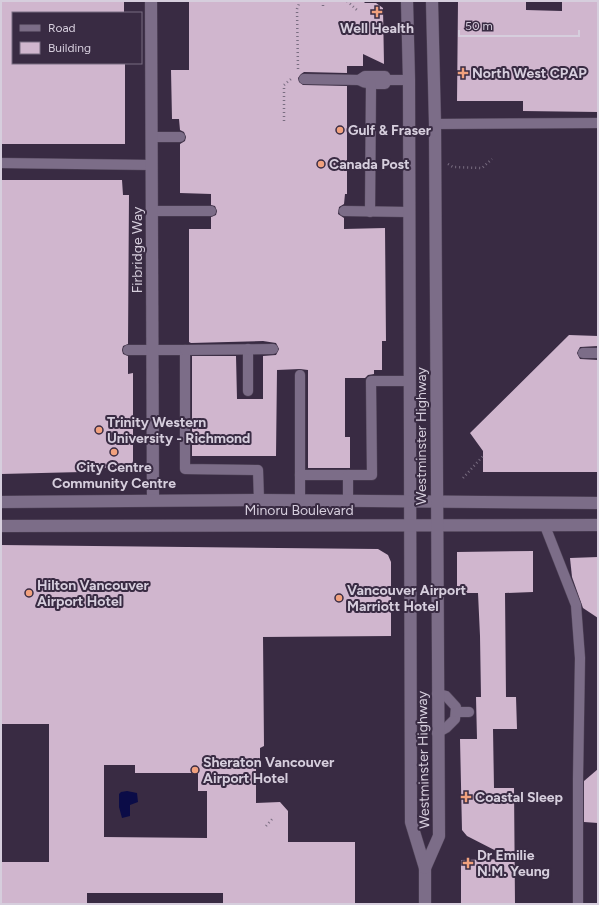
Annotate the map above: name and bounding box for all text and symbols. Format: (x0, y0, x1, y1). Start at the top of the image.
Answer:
marker: Well Health (371, 6, 383, 18)
legend (12, 12, 142, 64)
scale bar (459, 12, 579, 38)
text: 50 m (465, 19, 493, 33)
place label: Well Health (340, 20, 414, 37)
text: Road (48, 21, 76, 35)
text: Building (48, 41, 91, 55)
place label: North West CPAP (472, 65, 587, 82)
marker: North West CPAP (457, 67, 469, 79)
place label: Gulf & Fraser (348, 122, 432, 139)
marker: Gulf & Fraser (335, 125, 345, 135)
place label: Canada Post (329, 156, 410, 173)
marker: Canada Post (316, 159, 326, 169)
street label: Firbridge Way (129, 206, 146, 293)
street label: Westminster Highway (413, 366, 430, 505)
place label: Trinity Western University - Richmond (107, 414, 250, 447)
marker: Trinity Western University - Richmond (94, 425, 104, 435)
marker: City Centre Community Centre (109, 447, 119, 457)
place label: City Centre Community Centre (52, 459, 176, 492)
street label: Minoru Boulevard (244, 502, 354, 519)
place label: Hilton Vancouver Airport Hotel (37, 577, 150, 610)
place label: Vancouver Airport Marriott Hotel (347, 582, 466, 615)
marker: Hilton Vancouver Airport Hotel (24, 588, 34, 598)
marker: Vancouver Airport Marriott Hotel (334, 593, 344, 603)
street label: Westminster Highway (414, 690, 433, 829)
place label: Sheraton Vancouver Airport Hotel (203, 754, 335, 787)
marker: Sheraton Vancouver Airport Hotel (190, 765, 200, 775)
place label: Coastal Sleep (475, 789, 563, 806)
marker: Coastal Sleep (460, 791, 472, 803)
place label: Dr Emilie N.M. Yeung (477, 847, 550, 880)
marker: Dr Emilie N.M. Yeung (462, 857, 474, 869)

